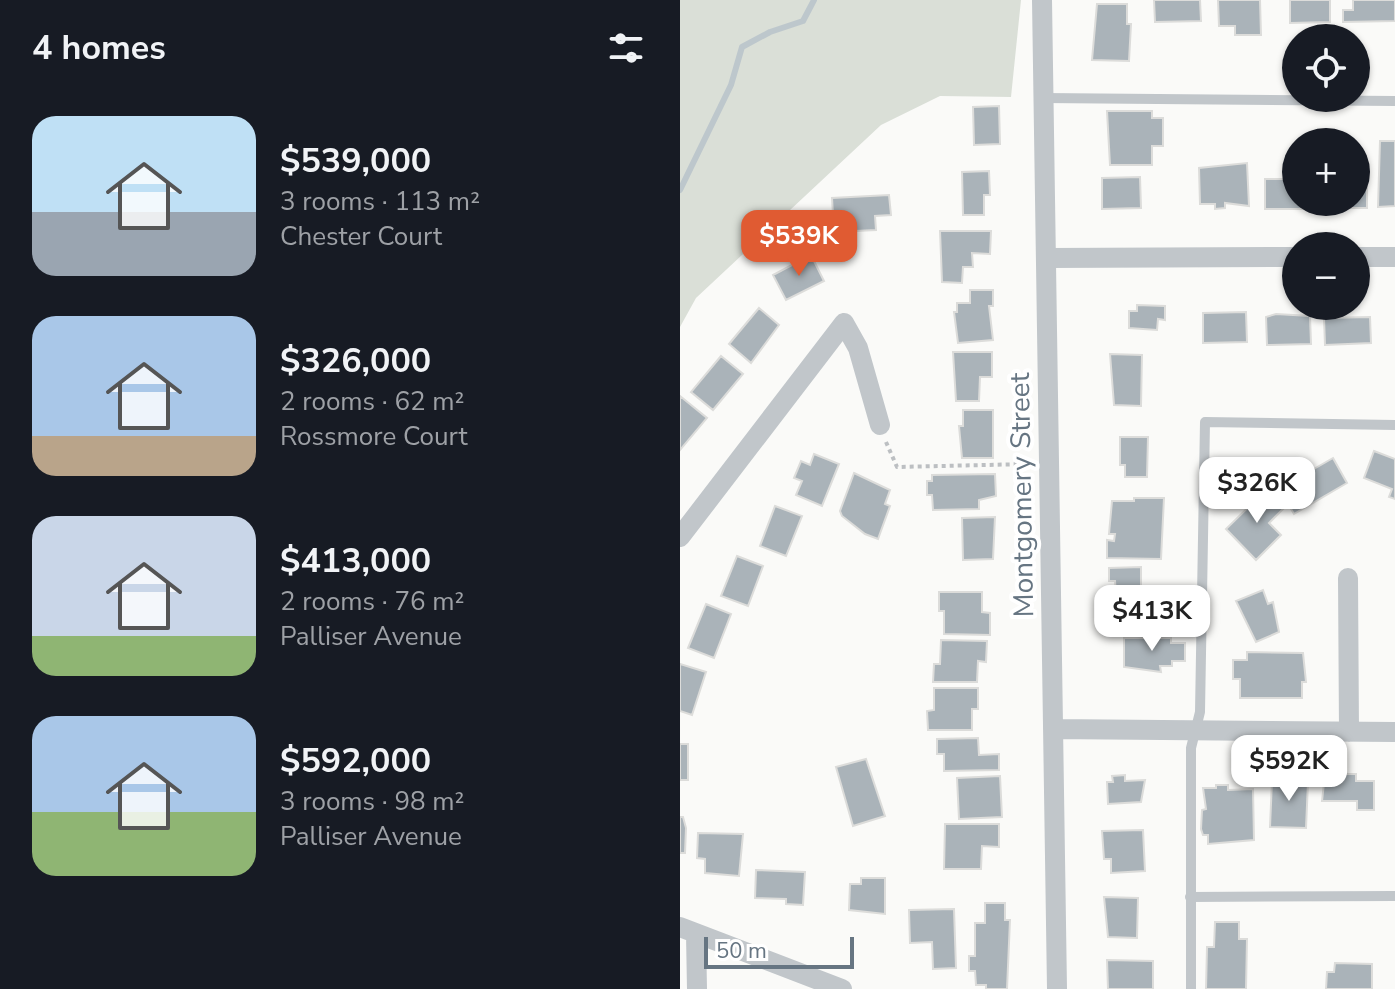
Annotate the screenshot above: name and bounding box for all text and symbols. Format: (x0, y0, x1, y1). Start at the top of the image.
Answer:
map controls (1282, 24, 1370, 320)
button: locate (1282, 24, 1370, 112)
text: 4 homes (32, 25, 166, 71)
icon: filters (604, 26, 648, 70)
button: + (1282, 128, 1370, 216)
text: $539,000 (280, 138, 431, 184)
icon: home (96, 148, 192, 244)
text: 3 rooms · 113 m² (280, 184, 480, 219)
pin: $539K (743, 210, 855, 278)
text: $539K (759, 218, 839, 253)
text: Chester Court (280, 219, 442, 254)
button: − (1282, 232, 1370, 320)
text: $326,000 (280, 338, 431, 384)
icon: home (96, 348, 192, 444)
street label: Montgomery Street (1001, 372, 1043, 618)
text: 2 rooms · 62 m² (280, 384, 464, 419)
text: Rossmore Court (280, 419, 468, 454)
pin: $326K (1201, 457, 1313, 525)
text: $326K (1217, 465, 1297, 500)
text: $413,000 (280, 538, 431, 584)
icon: home (96, 548, 192, 644)
text: 2 rooms · 76 m² (280, 584, 464, 619)
pin: $413K (1096, 585, 1208, 653)
text: $413K (1112, 593, 1192, 628)
text: Palliser Avenue (280, 619, 462, 654)
pin: $592K (1233, 735, 1345, 803)
text: $592,000 (280, 738, 431, 784)
text: $592K (1249, 743, 1329, 778)
icon: home (96, 748, 192, 844)
text: 3 rooms · 98 m² (280, 784, 464, 819)
text: Palliser Avenue (280, 819, 462, 854)
scale bar (704, 933, 854, 969)
text: 50 m (716, 936, 767, 966)

